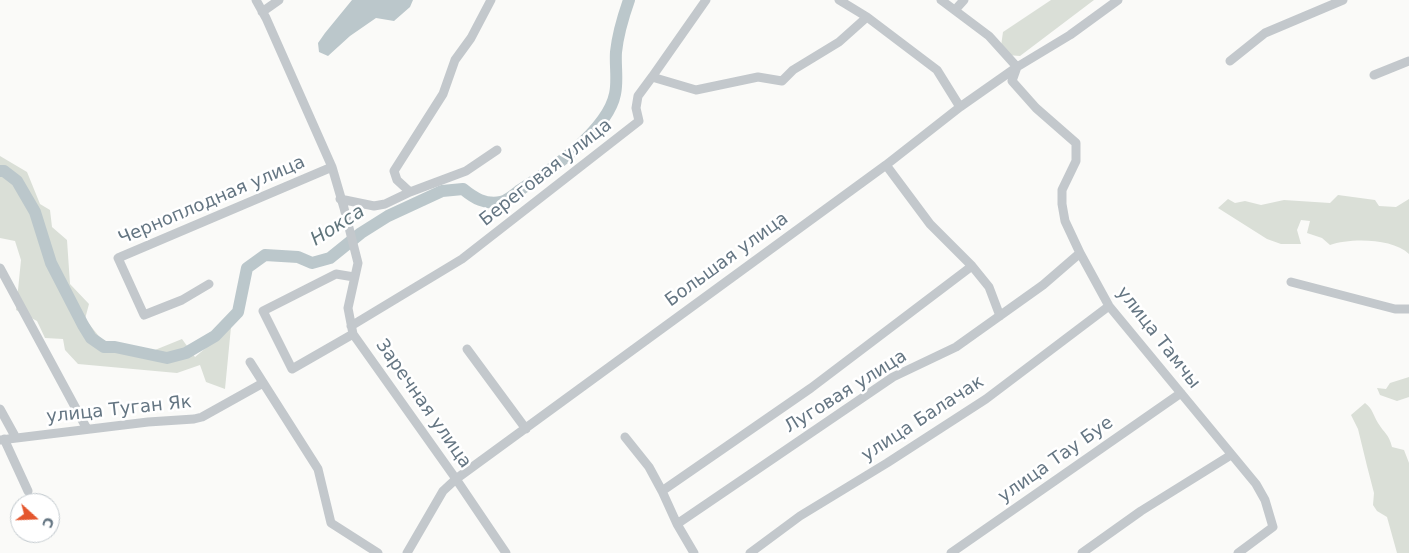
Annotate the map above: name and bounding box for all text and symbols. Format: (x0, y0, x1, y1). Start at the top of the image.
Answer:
street label: Береговая улица (476, 115, 616, 231)
street label: Черноплодная улица (115, 152, 309, 250)
water label: Нокса (307, 201, 369, 251)
street label: Большая улица (661, 208, 793, 312)
street label: улица Тамчы (1112, 283, 1204, 393)
street label: Заречная улица (371, 335, 475, 473)
street label: Луговая улица (781, 346, 911, 438)
street label: улица Балачак (858, 371, 988, 467)
street label: улица Туган Як (45, 392, 193, 428)
street label: улица Тау Буе (994, 412, 1118, 508)
north arrow (10, 493, 60, 543)
text: С (39, 515, 57, 530)

